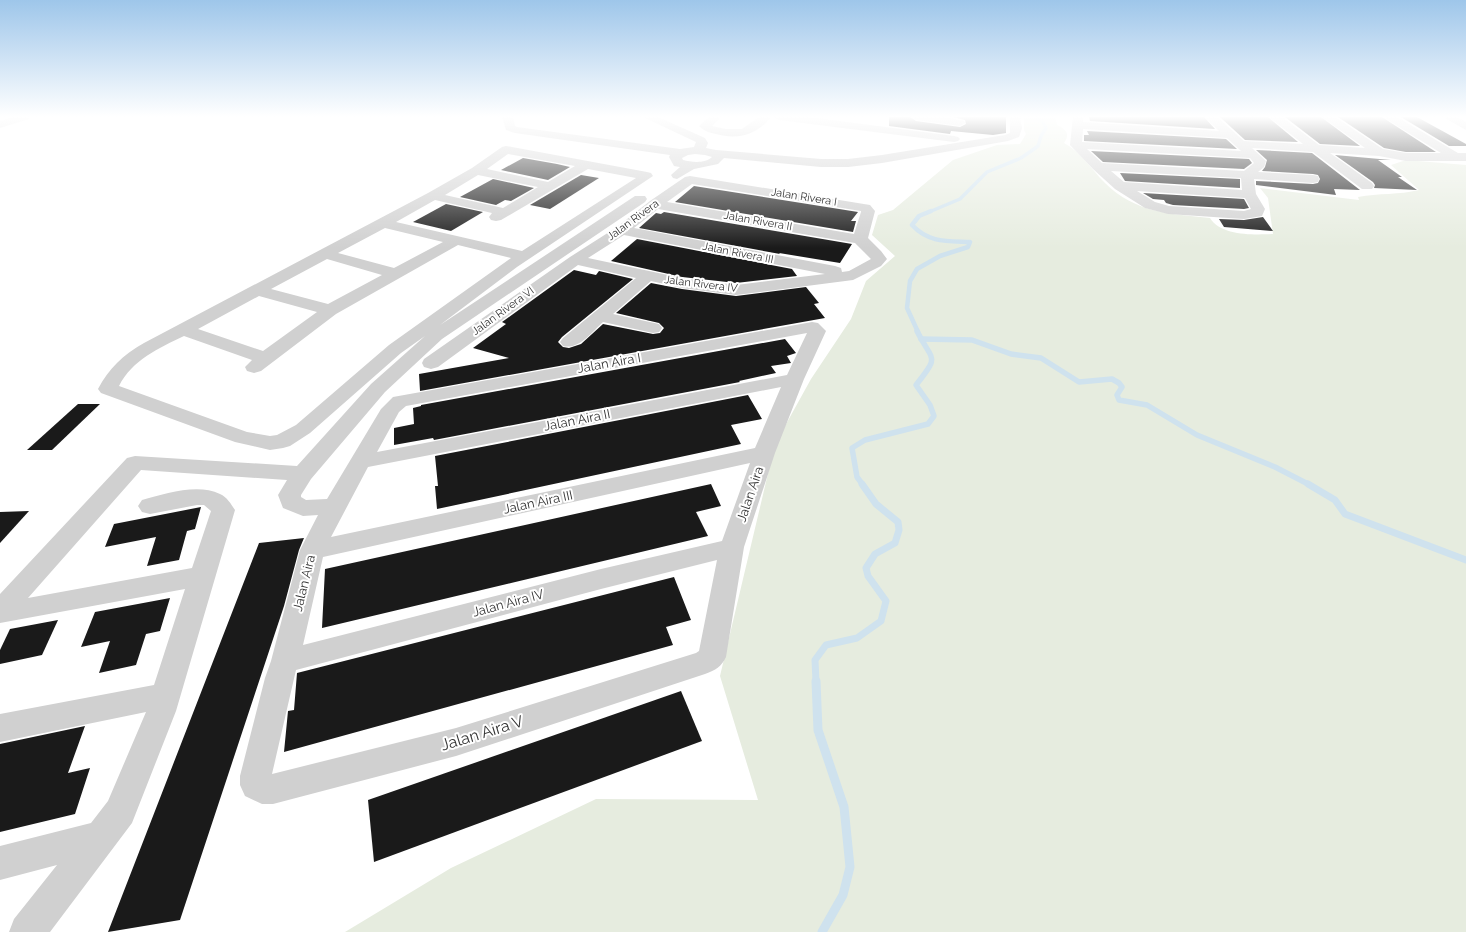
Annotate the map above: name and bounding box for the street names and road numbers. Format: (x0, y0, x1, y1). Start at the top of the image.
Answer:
street label: Jalan Rivera I (770, 185, 838, 209)
street label: Jalan Rivera (605, 197, 661, 243)
street label: Jalan Rivera II (723, 209, 793, 233)
street label: Jalan Rivera III (701, 240, 775, 266)
street label: Jalan Rivera IV (664, 273, 739, 295)
street label: Jalan Rivera VI (469, 284, 537, 338)
street label: Jalan Aira I (576, 350, 642, 376)
street label: Jalan Aira II (543, 406, 611, 434)
street label: Jalan Aira (734, 464, 766, 524)
street label: Jalan Aira III (502, 487, 574, 517)
street label: Jalan Aira (290, 553, 318, 613)
street label: Jalan Aira IV (471, 586, 545, 620)
street label: Jalan Aira V (438, 711, 526, 755)

